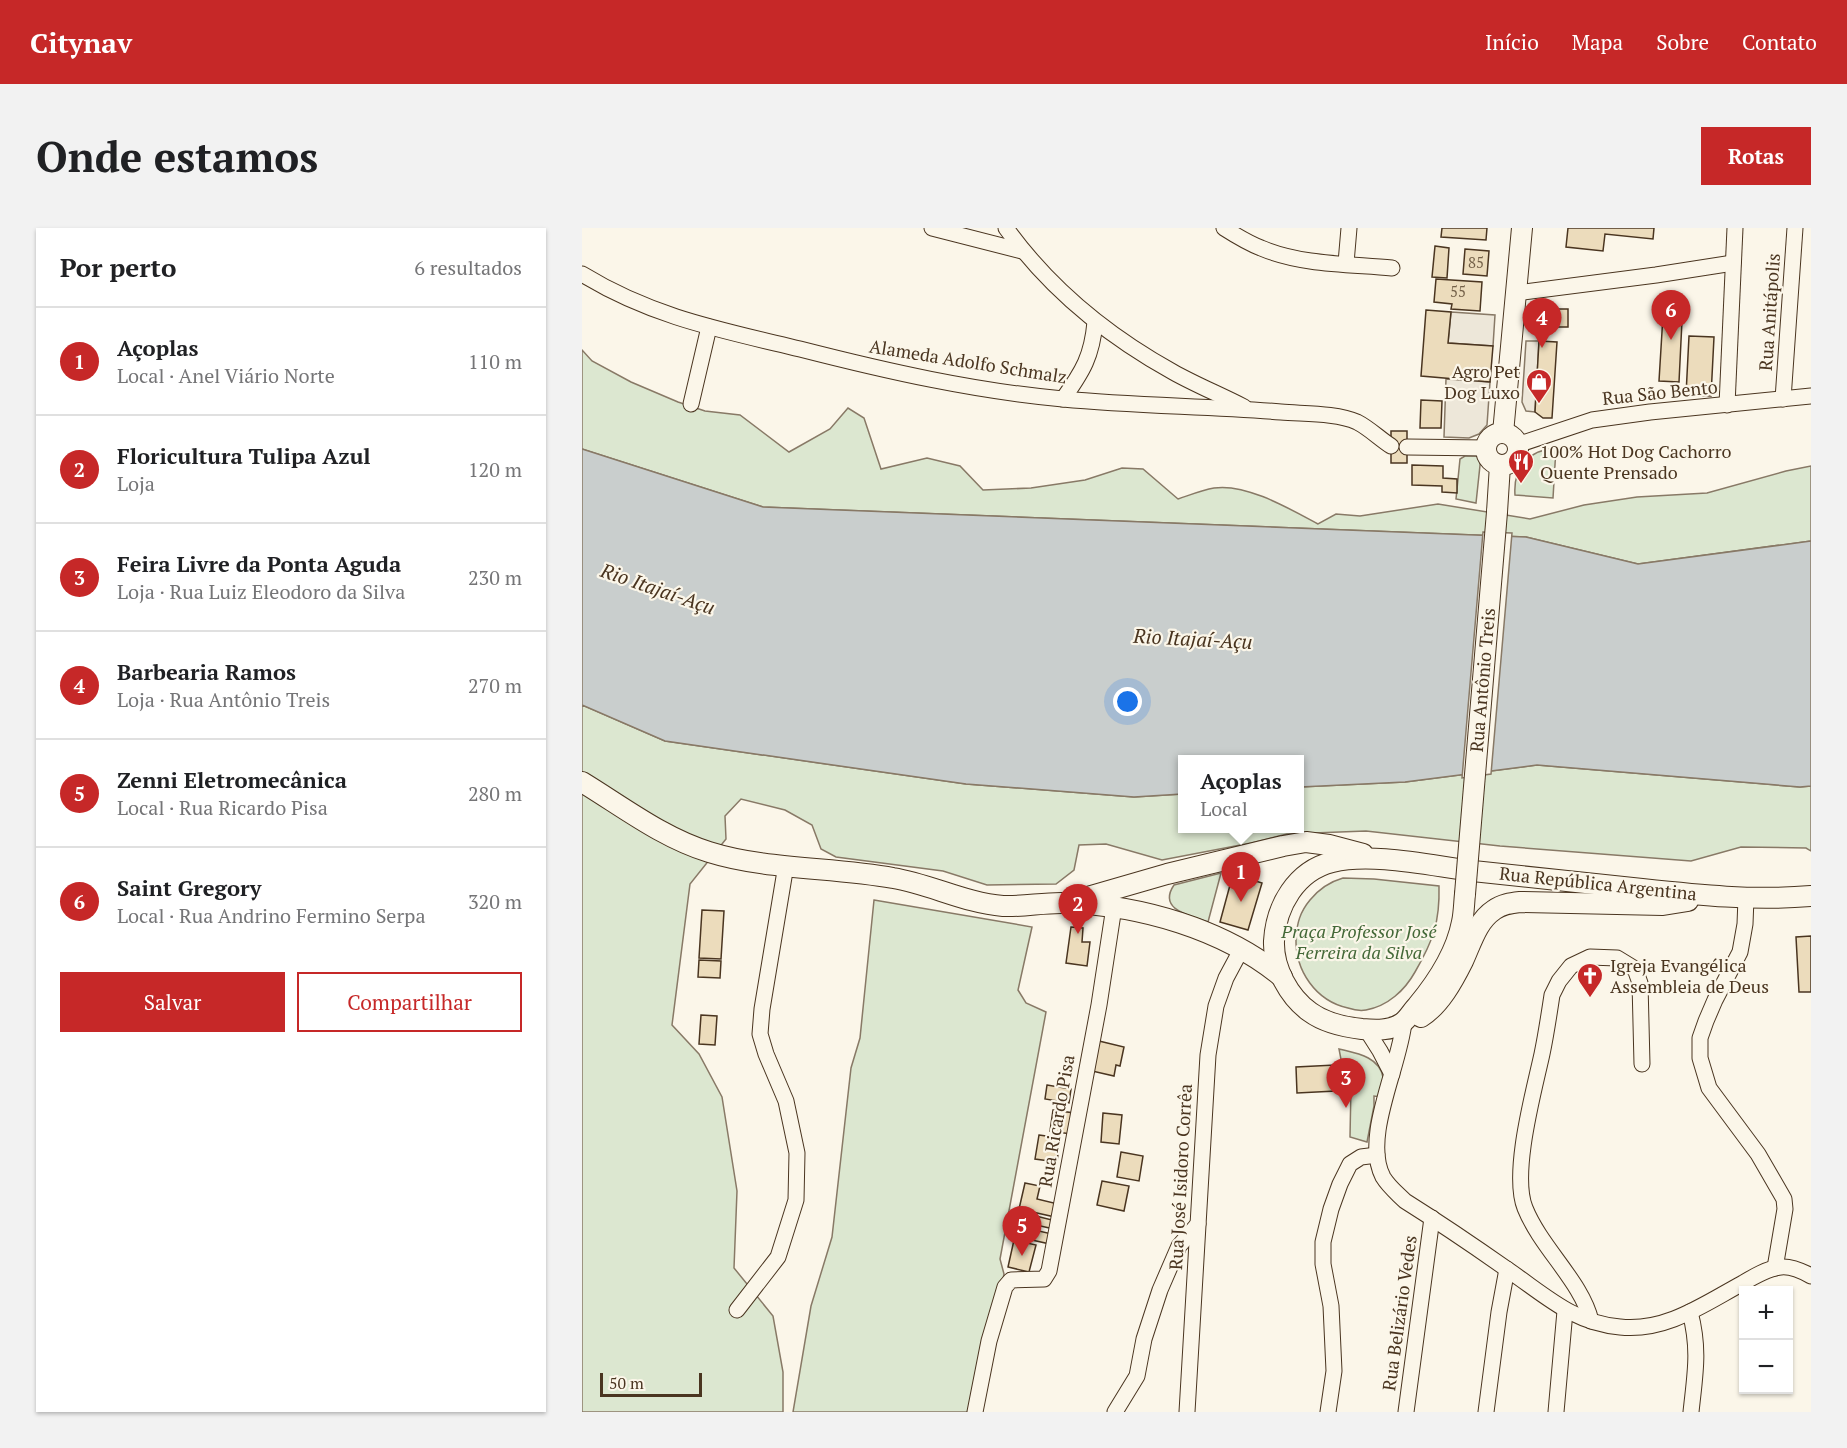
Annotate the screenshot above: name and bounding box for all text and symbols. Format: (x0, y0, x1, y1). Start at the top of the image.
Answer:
text: Citynav (30, 24, 132, 61)
text: Início (1485, 28, 1539, 56)
text: Mapa (1572, 28, 1623, 56)
text: Sobre (1656, 28, 1709, 56)
text: Contato (1742, 28, 1817, 56)
button: Rotas (1701, 127, 1811, 185)
text: Onde estamos (36, 128, 318, 184)
text: Por perto (60, 250, 176, 284)
house number: 85 (1468, 252, 1484, 272)
street label: Rua Anitápolis (1753, 252, 1785, 372)
text: 6 resultados (414, 254, 522, 281)
house number: 55 (1450, 281, 1466, 301)
pin: 6 (1652, 291, 1690, 340)
pin: 4 (1522, 298, 1562, 348)
text: Açoplas (117, 333, 199, 362)
street label: Alameda Adolfo Schmalz (868, 334, 1069, 388)
text: 1 (74, 348, 85, 375)
text: 110 m (468, 348, 522, 375)
place label: Agro Pet Dog Luxo (1444, 359, 1520, 404)
text: Local · Anel Viário Norte (117, 362, 335, 389)
shop icon: Agro Pet Dog Luxo (1524, 367, 1554, 405)
street label: Rua São Bento (1601, 374, 1719, 410)
place label: 100% Hot Dog Cachorro Quente Prensado (1540, 439, 1732, 484)
text: Floricultura Tulipa Azul (117, 441, 371, 470)
restaurant icon: 100% Hot Dog Cachorro Quente Prensado (1506, 447, 1536, 485)
text: 2 (74, 456, 85, 483)
text: 120 m (468, 456, 522, 483)
text: Loja (117, 470, 155, 497)
text: Feira Livre da Ponta Aguda (117, 549, 401, 578)
water label: Rio Itajaí-Açu (596, 556, 719, 621)
text: 3 (74, 564, 85, 591)
text: 230 m (468, 564, 522, 591)
text: Loja · Rua Luiz Eleodoro da Silva (117, 578, 405, 605)
street label: Rua Antônio Treis (1464, 607, 1500, 753)
water label: Rio Itajaí-Açu (1132, 622, 1253, 655)
text: Barbearia Ramos (117, 657, 296, 686)
text: 4 (74, 672, 85, 699)
text: 270 m (468, 672, 522, 699)
text: Loja · Rua Antônio Treis (117, 686, 330, 713)
your location (1113, 687, 1142, 716)
popup (1178, 755, 1304, 833)
text: Zenni Eletromecânica (117, 765, 347, 794)
text: Açoplas (1200, 766, 1282, 795)
text: 5 (74, 780, 85, 807)
text: 280 m (468, 780, 522, 807)
text: Local · Rua Ricardo Pisa (117, 794, 328, 821)
text: Local (1200, 795, 1248, 822)
pin: 1 (1222, 852, 1260, 902)
street label: Rua República Argentina (1498, 861, 1698, 905)
text: Saint Gregory (117, 873, 261, 902)
pin: 2 (1058, 884, 1098, 934)
text: 6 (74, 888, 85, 915)
text: 320 m (468, 888, 522, 915)
text: Local · Rua Andrino Fermino Serpa (117, 902, 426, 929)
park label: Praça Professor José Ferreira da Silva (1280, 919, 1437, 964)
place label: Igreja Evangélica Assembleia de Deus (1610, 953, 1769, 998)
church icon: Igreja Evangélica Assembleia de Deus (1575, 961, 1605, 999)
button: Salvar (60, 972, 285, 1032)
button: Compartilhar (297, 972, 522, 1032)
street label: Rua Ricardo Pisa (1033, 1053, 1079, 1189)
pin: 3 (1326, 1058, 1365, 1108)
street label: Rua José Isidoro Corrêa (1163, 1083, 1197, 1271)
pin: 5 (1002, 1206, 1042, 1256)
street label: Rua Belizário Vedes (1376, 1234, 1422, 1392)
map controls (1739, 1286, 1793, 1394)
button: + (1739, 1286, 1793, 1340)
button: − (1739, 1340, 1793, 1394)
scale bar (600, 1370, 702, 1398)
text: 50 m (609, 1372, 644, 1394)

